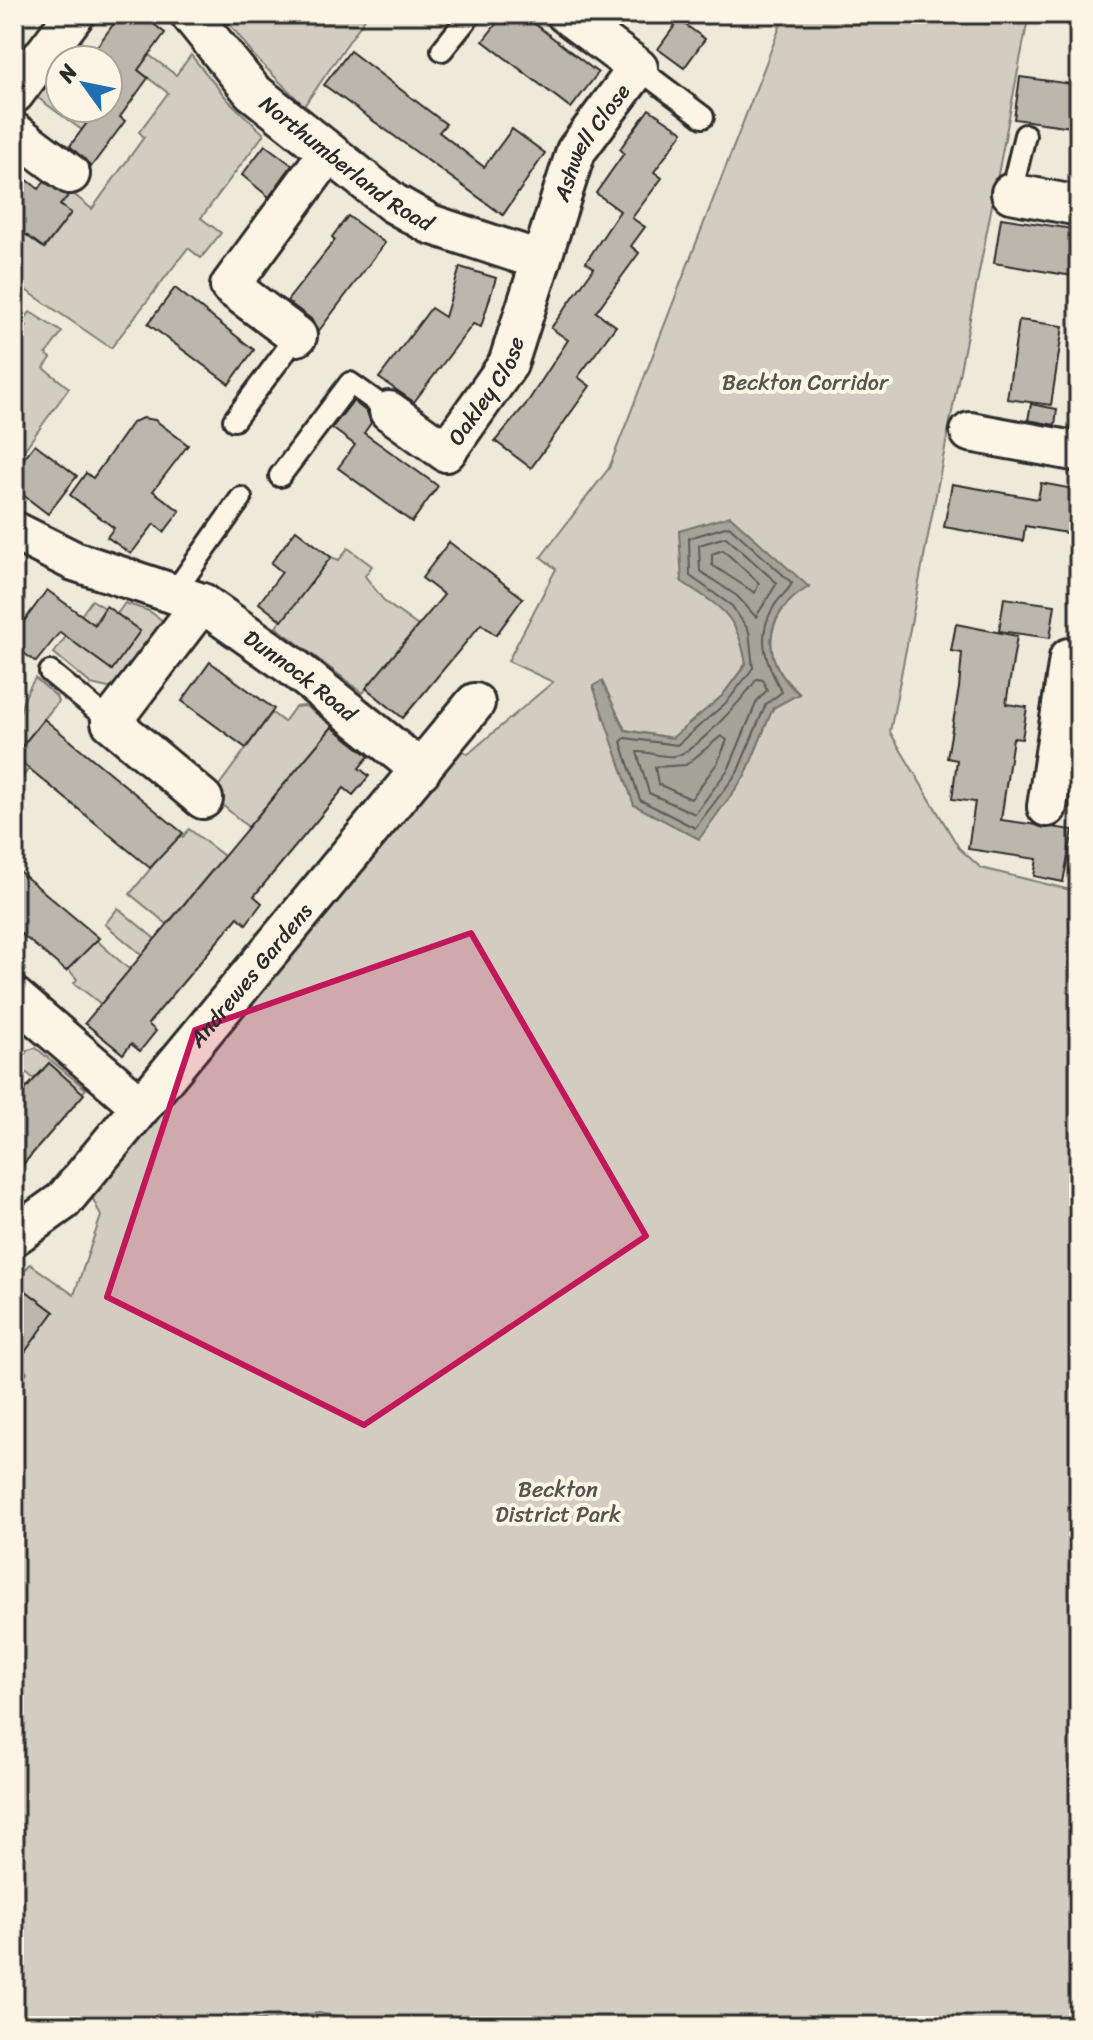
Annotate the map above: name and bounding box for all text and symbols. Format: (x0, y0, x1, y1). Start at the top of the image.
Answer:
north arrow (44, 44, 124, 124)
text: N (47, 56, 89, 91)
street label: Ashwell Close (542, 74, 641, 207)
street label: Northumberland Road (250, 85, 442, 243)
street label: Oakley Close (437, 331, 536, 454)
park label: Beckton Corridor (722, 363, 890, 402)
street label: Dunnock Road (235, 619, 367, 733)
street label: Andrewes Gardens (178, 894, 322, 1057)
park label: Beckton District Park (495, 1470, 621, 1534)

